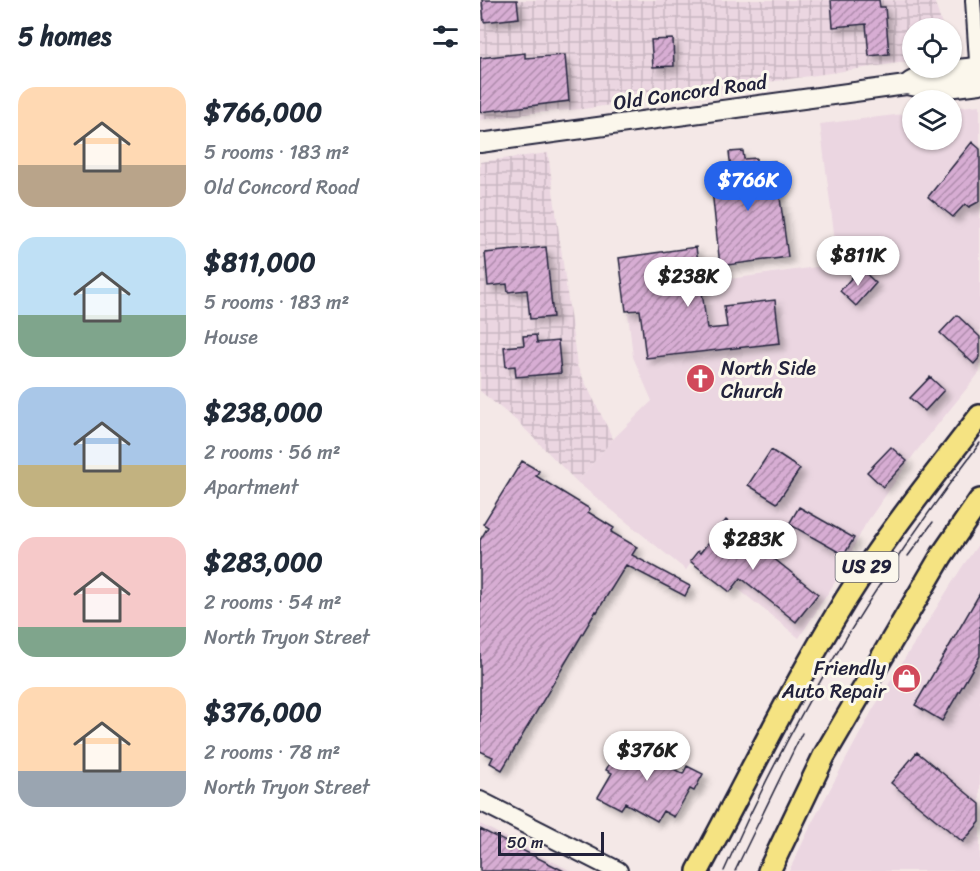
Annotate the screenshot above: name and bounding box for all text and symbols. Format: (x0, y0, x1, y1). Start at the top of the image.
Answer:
text: 5 homes (18, 13, 111, 59)
map controls (902, 18, 962, 150)
button: locate (902, 18, 962, 78)
icon: filters (429, 20, 462, 53)
street label: Old Concord Road (611, 64, 770, 121)
text: $766,000 (204, 89, 322, 135)
button: layers (902, 90, 962, 150)
icon: home (66, 111, 138, 183)
text: 5 rooms · 183 m² (204, 135, 349, 170)
pin: $766K (706, 161, 790, 212)
text: $766K (718, 163, 778, 198)
text: Old Concord Road (204, 170, 359, 205)
pin: $811K (816, 236, 900, 287)
text: $811K (831, 238, 885, 273)
text: $811,000 (204, 239, 316, 285)
pin: $238K (646, 257, 730, 308)
text: $238K (658, 259, 718, 294)
icon: home (66, 261, 138, 333)
text: 5 rooms · 183 m² (204, 285, 349, 320)
text: House (204, 320, 258, 355)
place label: North Side Church (721, 351, 816, 409)
church icon: North Side Church (684, 363, 716, 395)
text: $238,000 (204, 389, 323, 435)
icon: home (66, 411, 138, 483)
text: 2 rooms · 56 m² (204, 435, 341, 470)
text: Apartment (204, 470, 298, 505)
pin: $283K (711, 520, 795, 571)
text: $283K (723, 522, 783, 557)
text: $283,000 (204, 539, 323, 585)
road number: US 29 (836, 552, 898, 582)
icon: home (66, 561, 138, 633)
text: 2 rooms · 54 m² (204, 585, 342, 620)
text: North Tryon Street (204, 620, 370, 655)
place label: Friendly Auto Repair (781, 651, 887, 709)
shop icon: Friendly Auto Repair (891, 663, 923, 695)
text: $376,000 (204, 689, 322, 735)
icon: home (66, 711, 138, 783)
pin: $376K (605, 731, 689, 782)
text: $376K (617, 733, 677, 768)
text: 2 rooms · 78 m² (204, 735, 340, 770)
text: North Tryon Street (204, 770, 370, 805)
text: 50 m (507, 828, 543, 857)
scale bar (498, 829, 604, 856)

